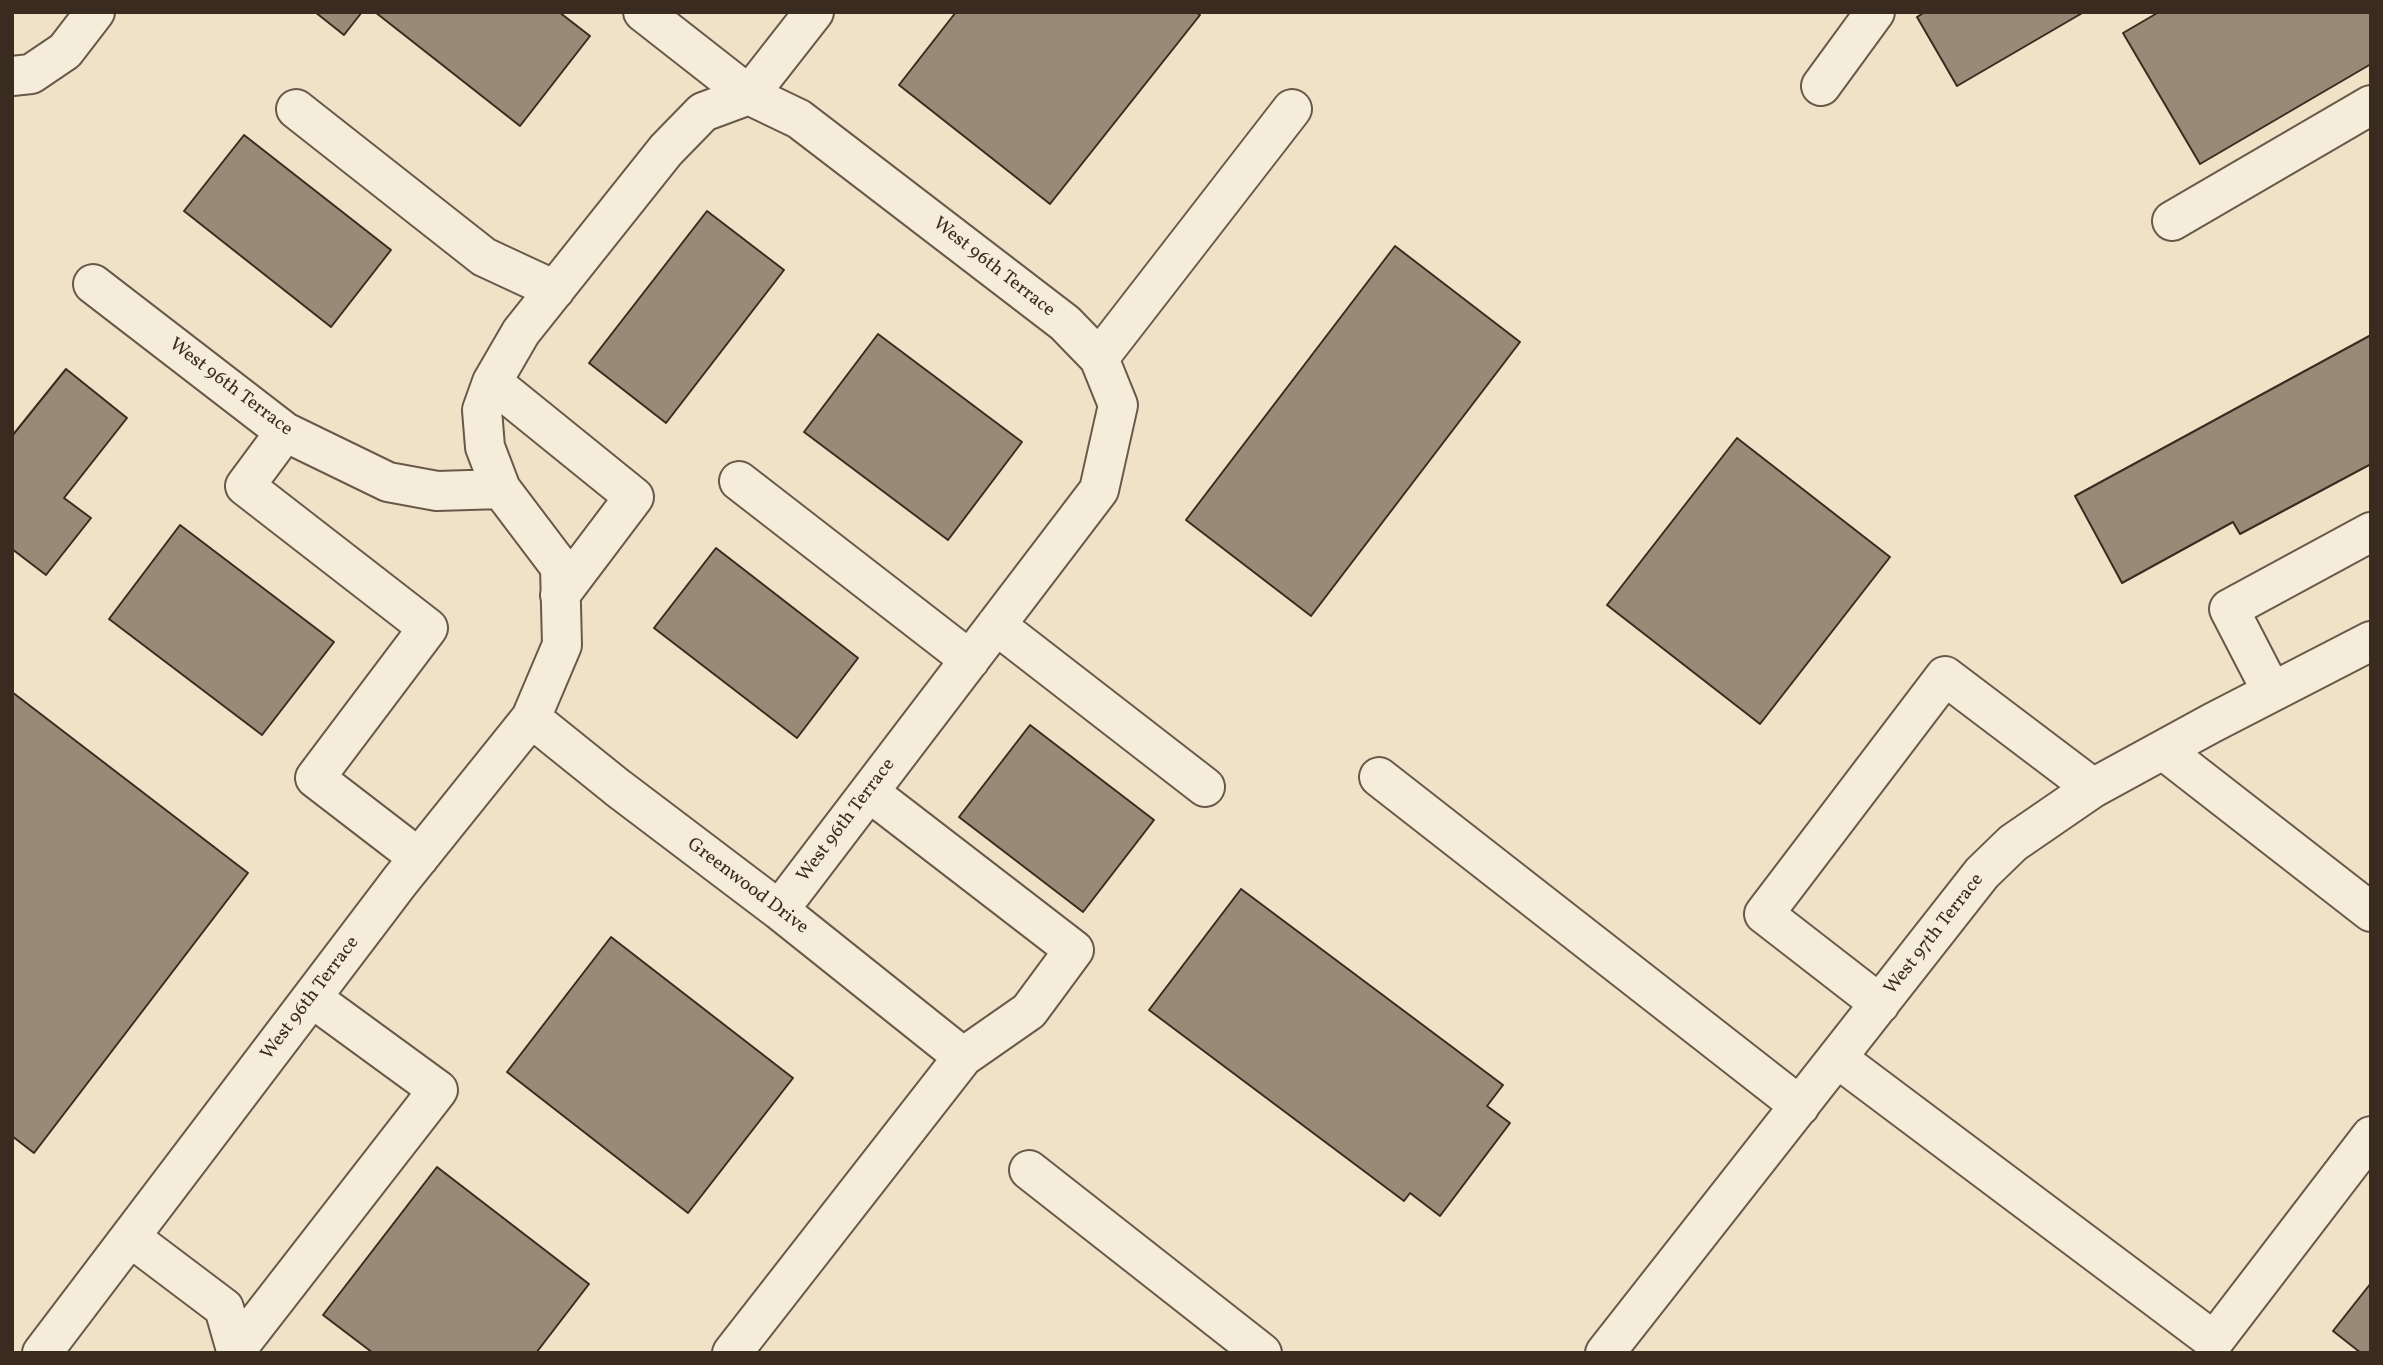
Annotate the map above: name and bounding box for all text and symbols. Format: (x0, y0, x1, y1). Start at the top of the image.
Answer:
street label: West 96th Terrace (927, 213, 1059, 323)
street label: West 96th Terrace (164, 334, 296, 442)
street label: West 96th Terrace (793, 755, 901, 887)
street label: Greenwood Drive (682, 834, 812, 940)
street label: West 97th Terrace (1881, 870, 1989, 1000)
street label: West 96th Terrace (257, 933, 365, 1065)

